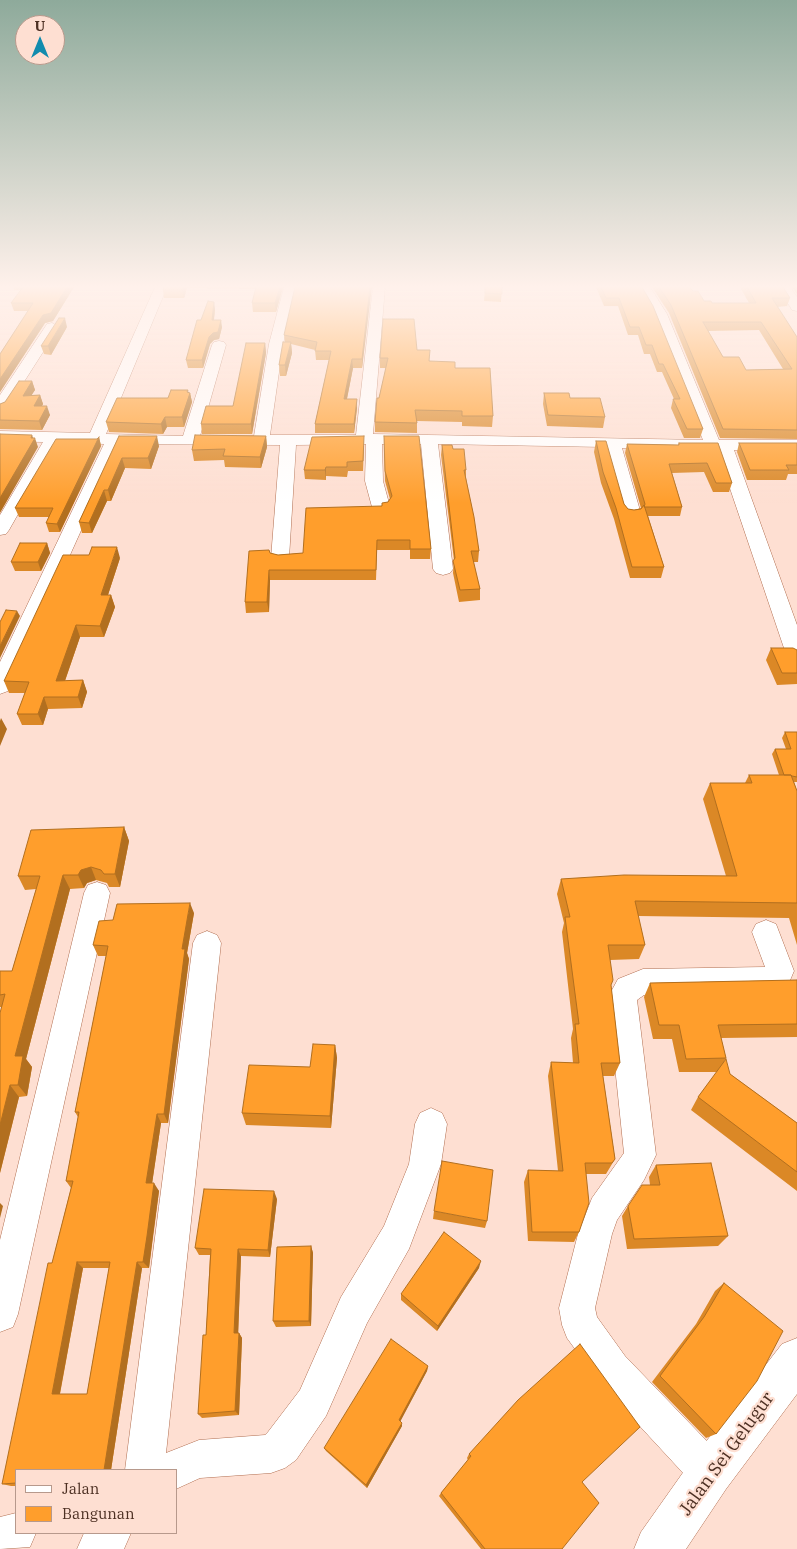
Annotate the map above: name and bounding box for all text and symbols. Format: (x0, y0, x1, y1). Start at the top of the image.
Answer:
north arrow (15, 15, 65, 65)
text: U (35, 17, 45, 35)
street label: Jalan Sei Gelugur (675, 1388, 779, 1520)
legend (15, 1469, 178, 1534)
text: Jalan (62, 1479, 99, 1498)
text: Bangunan (62, 1504, 135, 1523)

